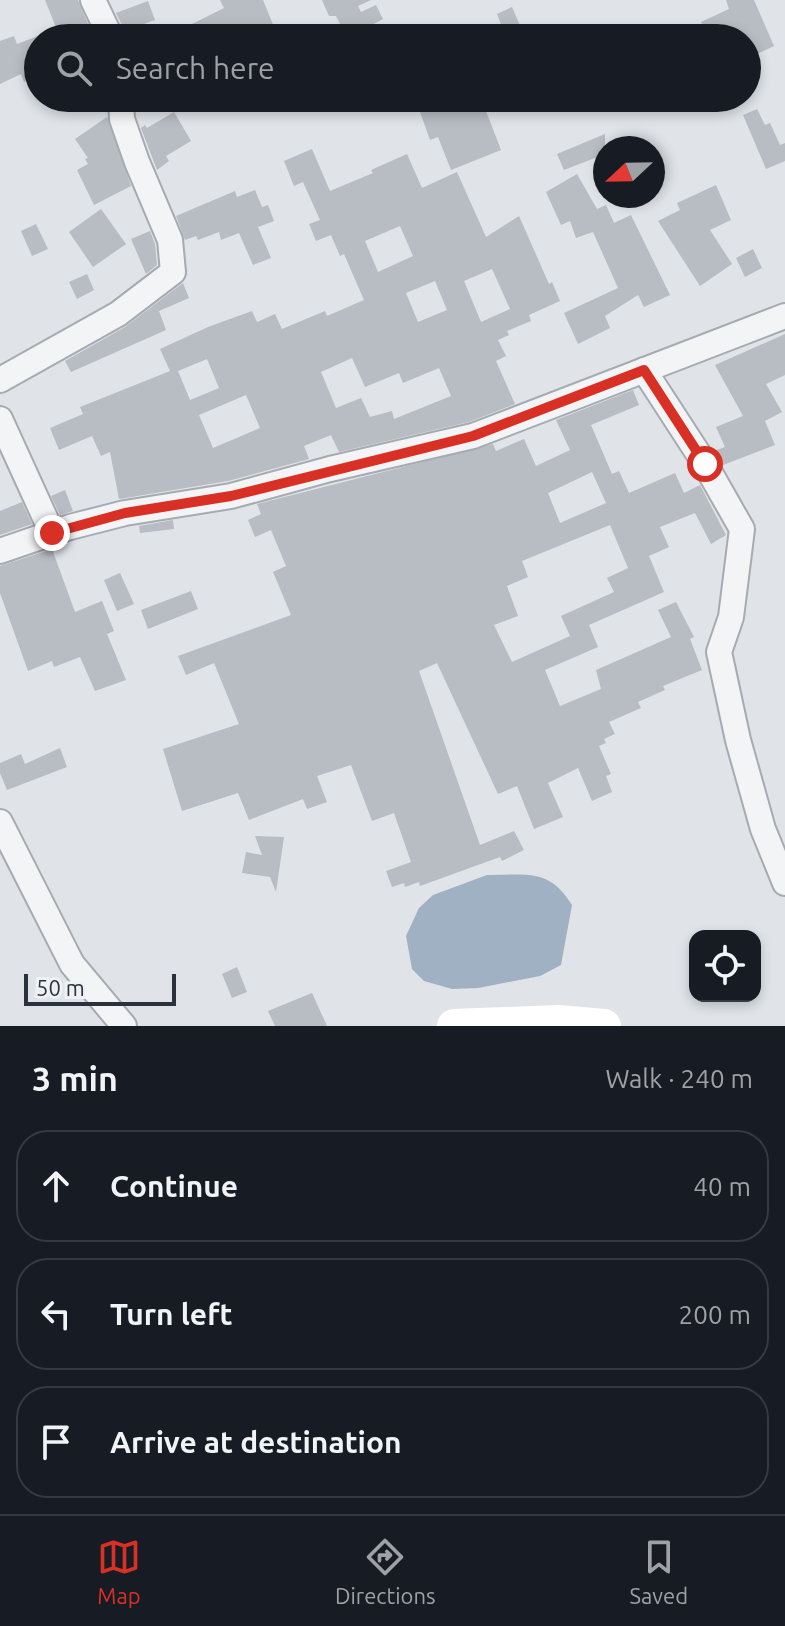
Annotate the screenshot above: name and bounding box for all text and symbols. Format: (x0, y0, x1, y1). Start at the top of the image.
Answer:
search box (24, 24, 761, 112)
icon: search (52, 46, 96, 90)
text: Search here (116, 51, 275, 85)
north arrow (593, 136, 665, 208)
route start (687, 446, 723, 482)
route end (34, 515, 70, 551)
map controls (689, 930, 761, 1002)
button: locate (689, 930, 761, 1002)
scale bar (24, 970, 176, 1006)
text: 50 m (36, 975, 85, 1000)
text: 3 min (32, 1059, 118, 1097)
text: Walk · 240 m (605, 1064, 753, 1093)
icon: ahead (34, 1164, 78, 1208)
text: Continue (110, 1169, 238, 1203)
text: 40 m (693, 1172, 751, 1201)
icon: left (34, 1292, 78, 1336)
text: Turn left (110, 1297, 232, 1331)
text: 200 m (679, 1300, 751, 1329)
icon: arrive (34, 1420, 78, 1464)
text: Arrive at destination (110, 1425, 402, 1459)
tab: Map (97, 1535, 141, 1608)
tab: Directions (335, 1535, 436, 1608)
tab: Saved (629, 1535, 688, 1608)

